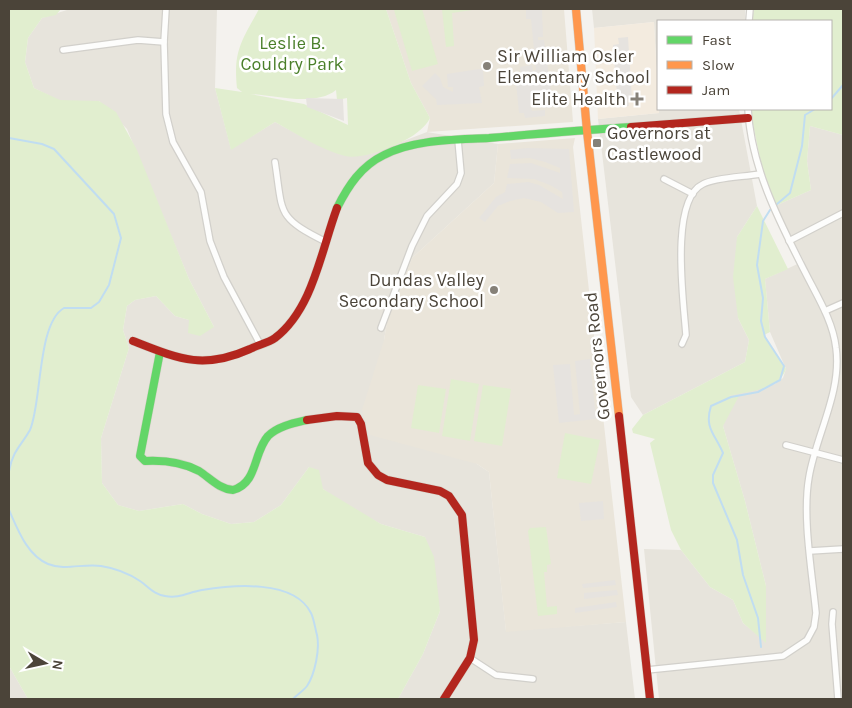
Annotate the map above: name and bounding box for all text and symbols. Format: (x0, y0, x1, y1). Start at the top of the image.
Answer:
legend (657, 20, 832, 110)
text: Fast (702, 31, 732, 49)
park label: Leslie B. Couldry Park (240, 32, 344, 75)
place label: Sir William Osler Elementary School (497, 45, 650, 88)
text: Slow (702, 56, 734, 74)
marker: Sir William Osler Elementary School (481, 60, 493, 72)
text: Jam (702, 81, 730, 99)
place label: Elite Health (531, 88, 626, 110)
marker: Elite Health (630, 92, 644, 106)
place label: Governors at Castlewood (607, 122, 711, 165)
marker: Governors at Castlewood (591, 137, 603, 149)
place label: Dundas Valley Secondary School (338, 269, 485, 312)
marker: Dundas Valley Secondary School (488, 284, 500, 296)
street label: Governors Road (579, 291, 615, 421)
north arrow (20, 638, 70, 688)
text: N (48, 659, 67, 671)

